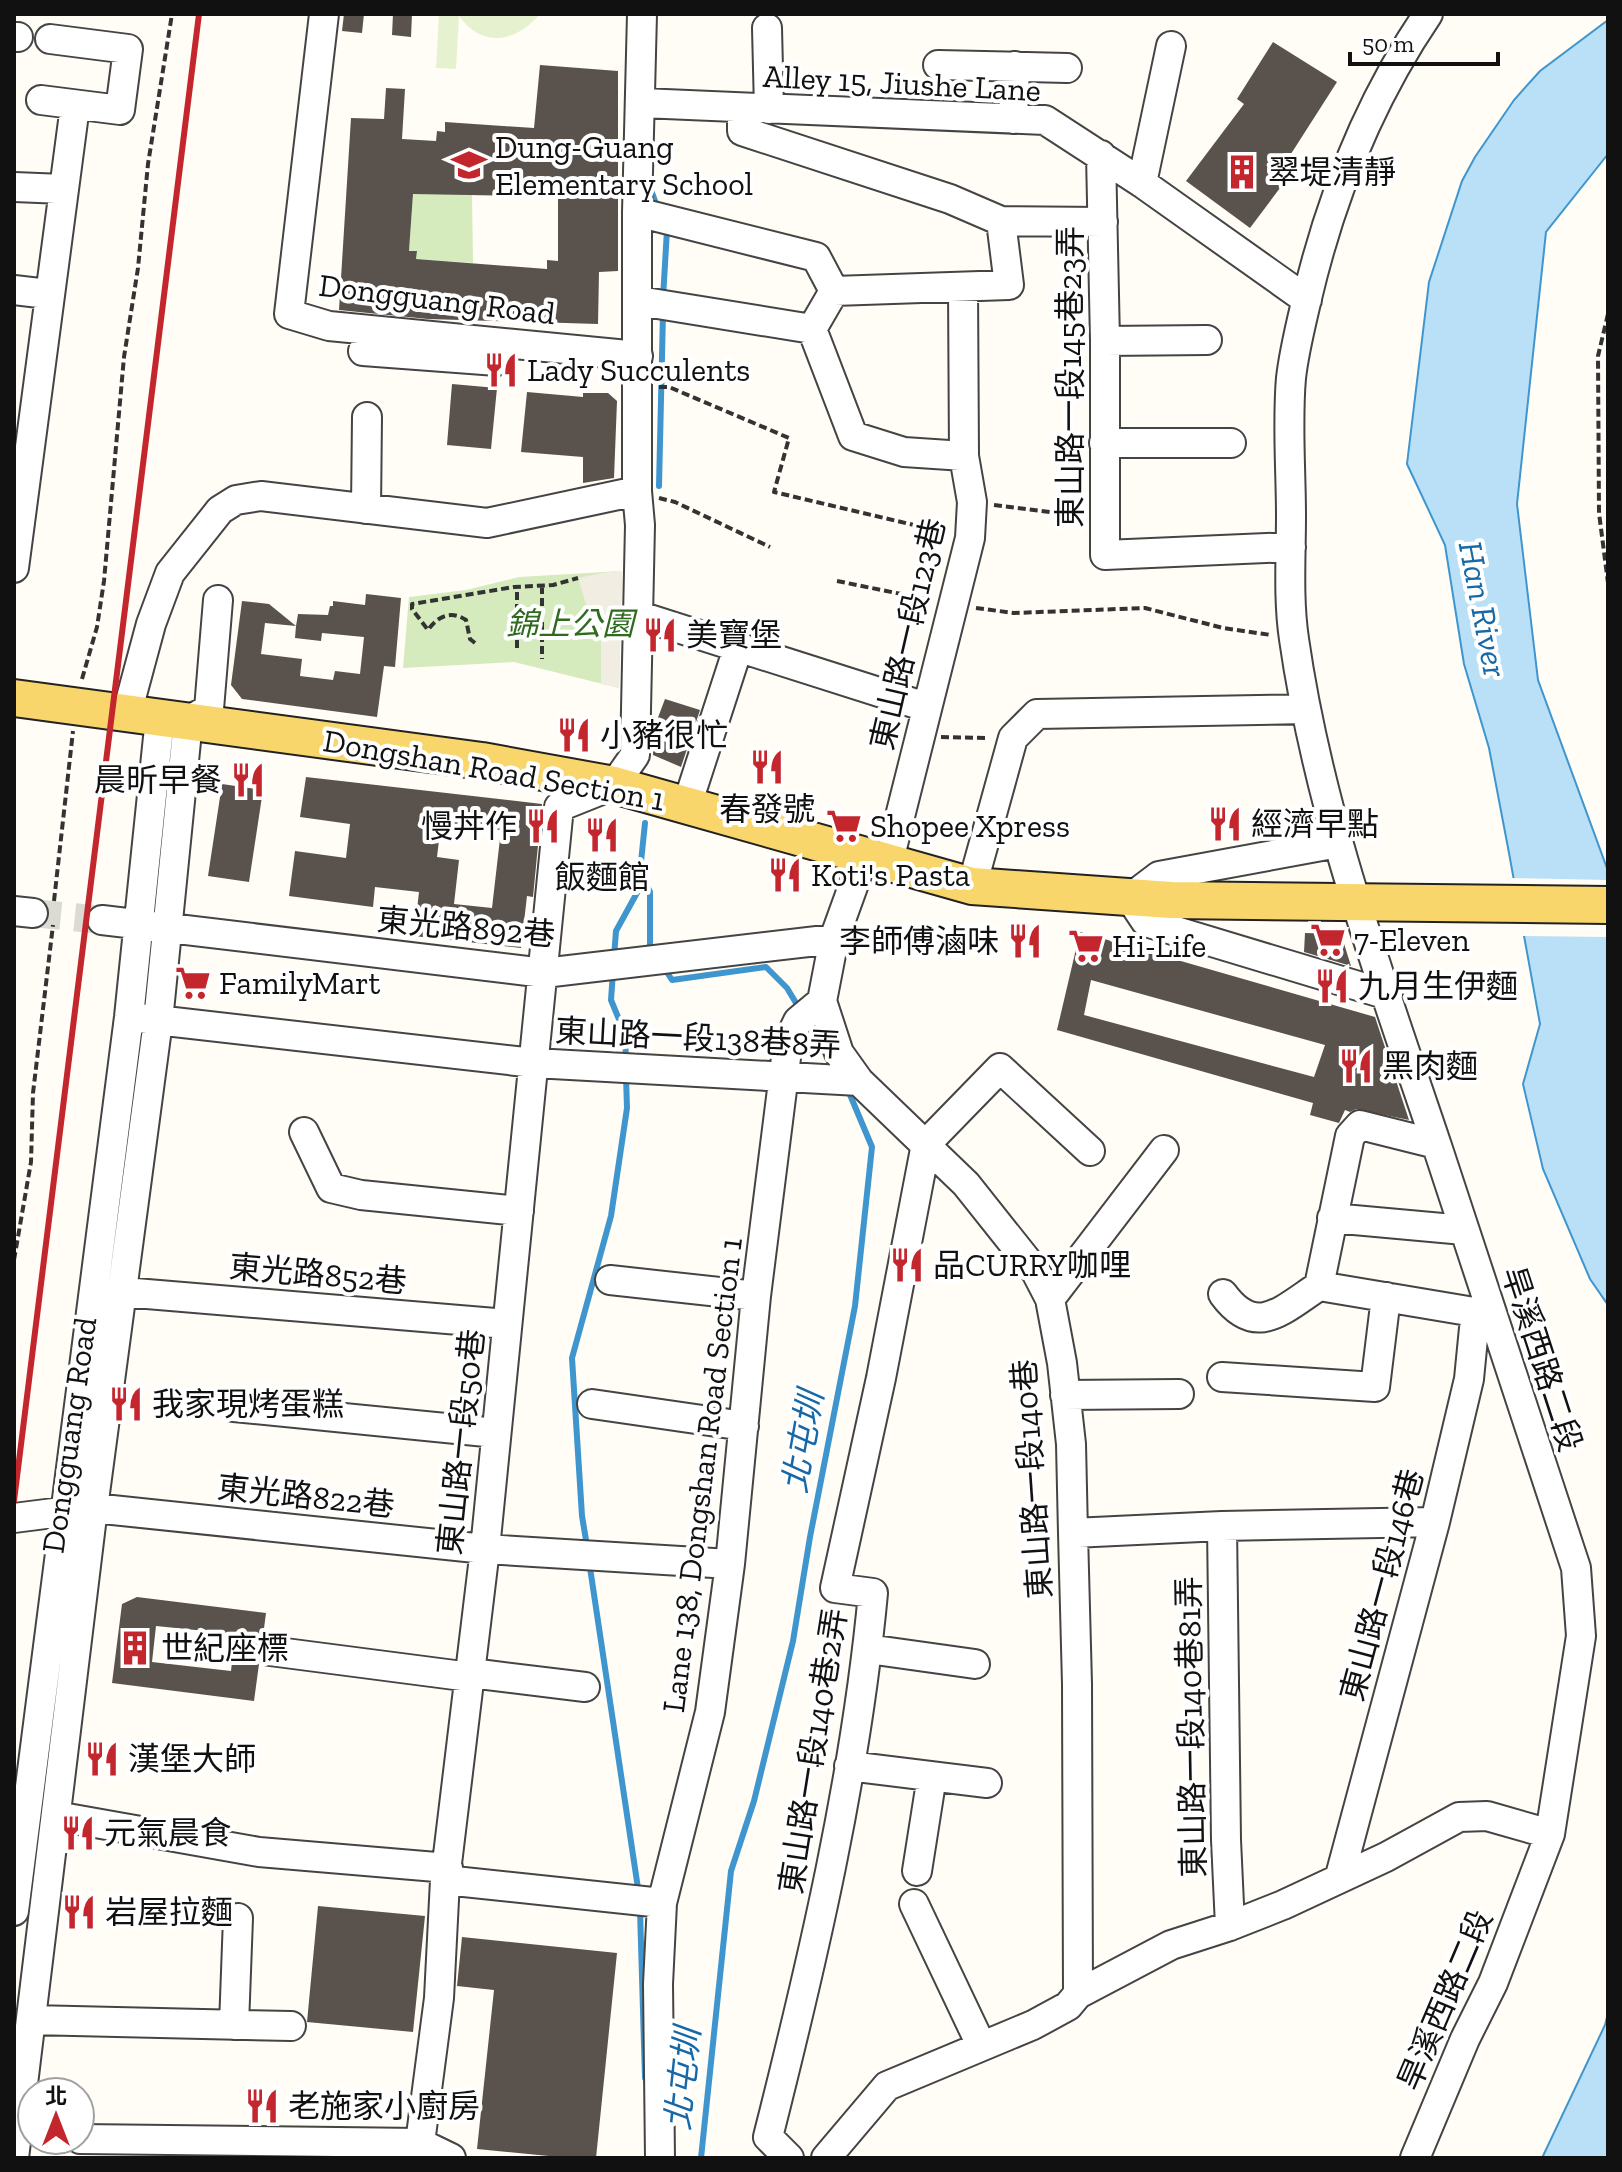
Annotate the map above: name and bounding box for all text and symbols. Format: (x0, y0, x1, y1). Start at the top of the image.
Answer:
scale bar (1350, 16, 1498, 66)
text: 50 m (1362, 29, 1415, 58)
street label: Alley 15, Jiushe Lane (762, 57, 1042, 109)
place label: Dung-Guang Elementary School (495, 128, 753, 203)
school or university icon: Dung-Guang Elementary School (450, 146, 488, 184)
building icon: 翠堤清靜 (1223, 153, 1261, 191)
place label: 翠堤清靜 (1268, 153, 1396, 191)
street label: 東山路一段145巷23弄 (1051, 226, 1089, 528)
street label: Dongguang Road (317, 266, 558, 332)
restaurant icon: Lady Succulents (482, 351, 520, 389)
place label: Lady Succulents (527, 351, 750, 389)
street label: 東山路一段123巷 (863, 515, 953, 753)
water label: Han River (1450, 538, 1516, 681)
park label: 錦上公園 (506, 605, 638, 643)
restaurant icon: 美寶堡 (641, 616, 679, 654)
place label: 美寶堡 (686, 616, 782, 654)
restaurant icon: 小豬很忙 (555, 716, 593, 754)
place label: 小豬很忙 (600, 716, 728, 754)
street label: Dongshan Road Section 1 (320, 721, 668, 819)
restaurant icon: 春發號 (748, 748, 786, 786)
place label: 晨昕早餐 (94, 761, 222, 799)
restaurant icon: 晨昕早餐 (229, 761, 267, 799)
place label: 春發號 (719, 790, 815, 828)
restaurant icon: 經濟早點 (1206, 805, 1244, 843)
place label: 經濟早點 (1251, 805, 1379, 843)
place label: 慢丼作 (421, 807, 517, 845)
restaurant icon: 慢丼作 (524, 807, 562, 845)
supermarket icon: Shopee Xpress (825, 807, 863, 845)
place label: Shopee Xpress (870, 807, 1070, 845)
restaurant icon: 飯麵館 (583, 816, 621, 854)
restaurant icon: Koti's Pasta (766, 856, 804, 894)
place label: Koti's Pasta (811, 856, 970, 894)
place label: 飯麵館 (554, 858, 650, 896)
street label: 東光路892巷 (375, 900, 557, 954)
supermarket icon: 7-Eleven (1309, 921, 1347, 959)
place label: 7-Eleven (1354, 921, 1470, 959)
place label: 李師傅滷味 (839, 922, 999, 960)
restaurant icon: 李師傅滷味 (1006, 922, 1044, 960)
supermarket icon: Hi-Life (1067, 927, 1105, 965)
place label: Hi-Life (1112, 927, 1206, 965)
supermarket icon: FamilyMart (174, 964, 212, 1002)
place label: FamilyMart (219, 964, 381, 1002)
restaurant icon: 九月生伊麵 (1313, 967, 1351, 1005)
place label: 九月生伊麵 (1358, 967, 1518, 1005)
street label: 東山路一段138巷8弄 (554, 1012, 842, 1064)
restaurant icon: 黑肉麵 (1337, 1047, 1375, 1085)
place label: 黑肉麵 (1382, 1047, 1478, 1085)
street label: Lane 138, Dongshan Road Section 1 (654, 1235, 750, 1715)
restaurant icon: 品CURRY咖哩 (888, 1246, 926, 1284)
place label: 品CURRY咖哩 (933, 1246, 1131, 1284)
street label: 東光路852巷 (228, 1247, 408, 1301)
street label: 旱溪西路二段 (1494, 1262, 1590, 1456)
street label: Dongguang Road (34, 1314, 104, 1555)
street label: 東山路一段50巷 (430, 1327, 492, 1557)
street label: 東山路一段140巷 (1005, 1358, 1059, 1600)
water label: 北屯圳 (774, 1383, 833, 1496)
restaurant icon: 我家現烤蛋糕 (107, 1385, 145, 1423)
place label: 我家現烤蛋糕 (152, 1385, 344, 1423)
street label: 東山路一段146巷 (1333, 1465, 1431, 1705)
street label: 東光路822巷 (215, 1468, 397, 1524)
street label: 東山路一段140巷81弄 (1169, 1576, 1213, 1878)
street label: 東山路一段140巷2弄 (772, 1606, 854, 1896)
building icon: 世紀座標 (116, 1629, 154, 1667)
place label: 世紀座標 (161, 1629, 289, 1667)
restaurant icon: 漢堡大師 (83, 1740, 121, 1778)
place label: 漢堡大師 (128, 1740, 256, 1778)
restaurant icon: 元氣晨食 (59, 1814, 97, 1852)
place label: 元氣晨食 (104, 1814, 232, 1852)
restaurant icon: 岩屋拉麵 (60, 1893, 98, 1931)
place label: 岩屋拉麵 (105, 1893, 233, 1931)
street label: 旱溪西路二段 (1390, 1904, 1500, 2096)
water label: 北屯圳 (657, 2021, 709, 2132)
north arrow (16, 2076, 96, 2156)
text: 北 (45, 2083, 67, 2110)
restaurant icon: 老施家小廚房 (243, 2087, 281, 2125)
place label: 老施家小廚房 (288, 2087, 480, 2125)

